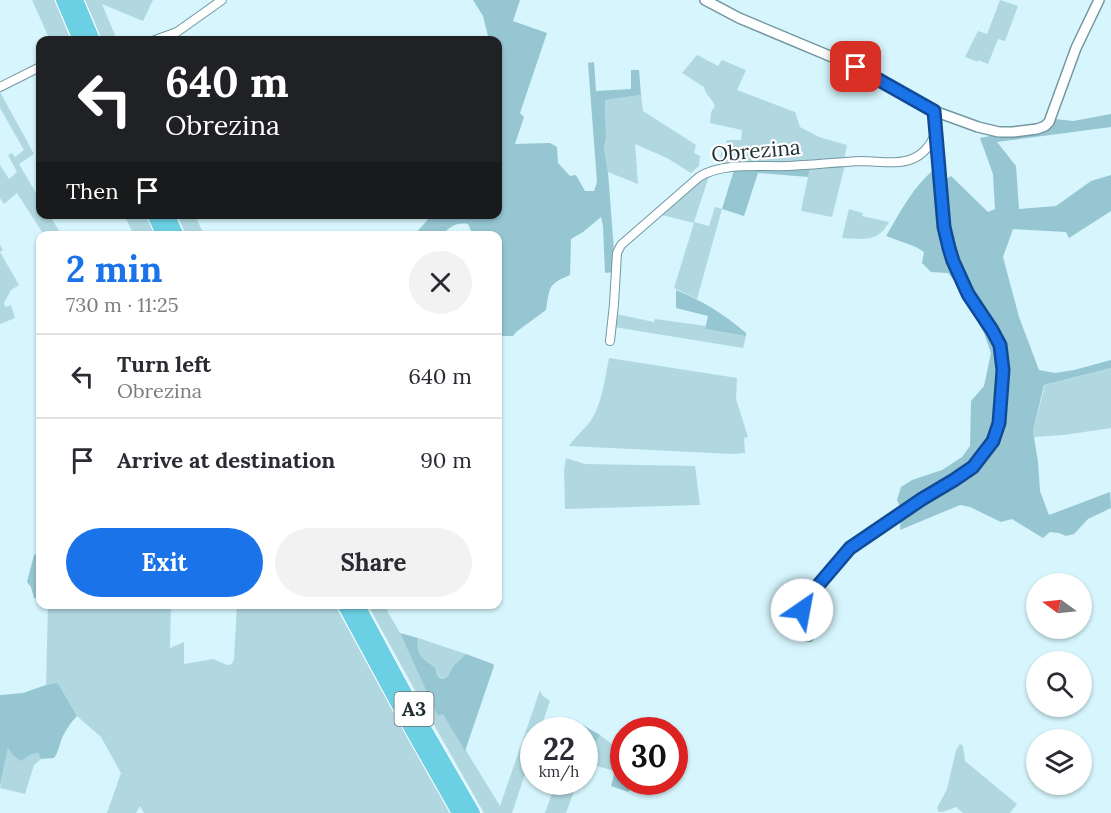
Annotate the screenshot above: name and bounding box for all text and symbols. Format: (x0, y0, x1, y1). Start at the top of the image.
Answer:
pin (830, 41, 881, 92)
icon: arrive (839, 50, 872, 83)
text: 640 m (165, 55, 289, 109)
icon: left (66, 60, 144, 138)
text: Obrezina (165, 108, 280, 142)
street label: Obrezina (710, 133, 802, 168)
icon: arrive (131, 174, 164, 207)
text: Then (66, 177, 119, 205)
text: 2 min (66, 246, 163, 292)
button: close (409, 251, 472, 314)
text: 730 m · 11:25 (66, 292, 179, 317)
text: Turn left (117, 350, 211, 378)
icon: left (66, 360, 99, 393)
text: 640 m (408, 362, 472, 390)
text: Obrezina (117, 378, 202, 403)
icon: arrive (66, 444, 99, 477)
text: Arrive at destination (117, 446, 335, 474)
text: 90 m (420, 446, 472, 474)
button: Exit (66, 528, 263, 597)
button: Share (275, 528, 472, 597)
north arrow (1026, 573, 1092, 639)
map controls (1026, 573, 1092, 795)
position arrow (770, 578, 834, 642)
button: search (1026, 651, 1092, 717)
road number: A3 (394, 692, 434, 726)
speed limit sign: 30 (610, 717, 688, 795)
button: layers (1026, 729, 1092, 795)
text: 22 (543, 730, 575, 768)
text: km/h (539, 762, 579, 781)

